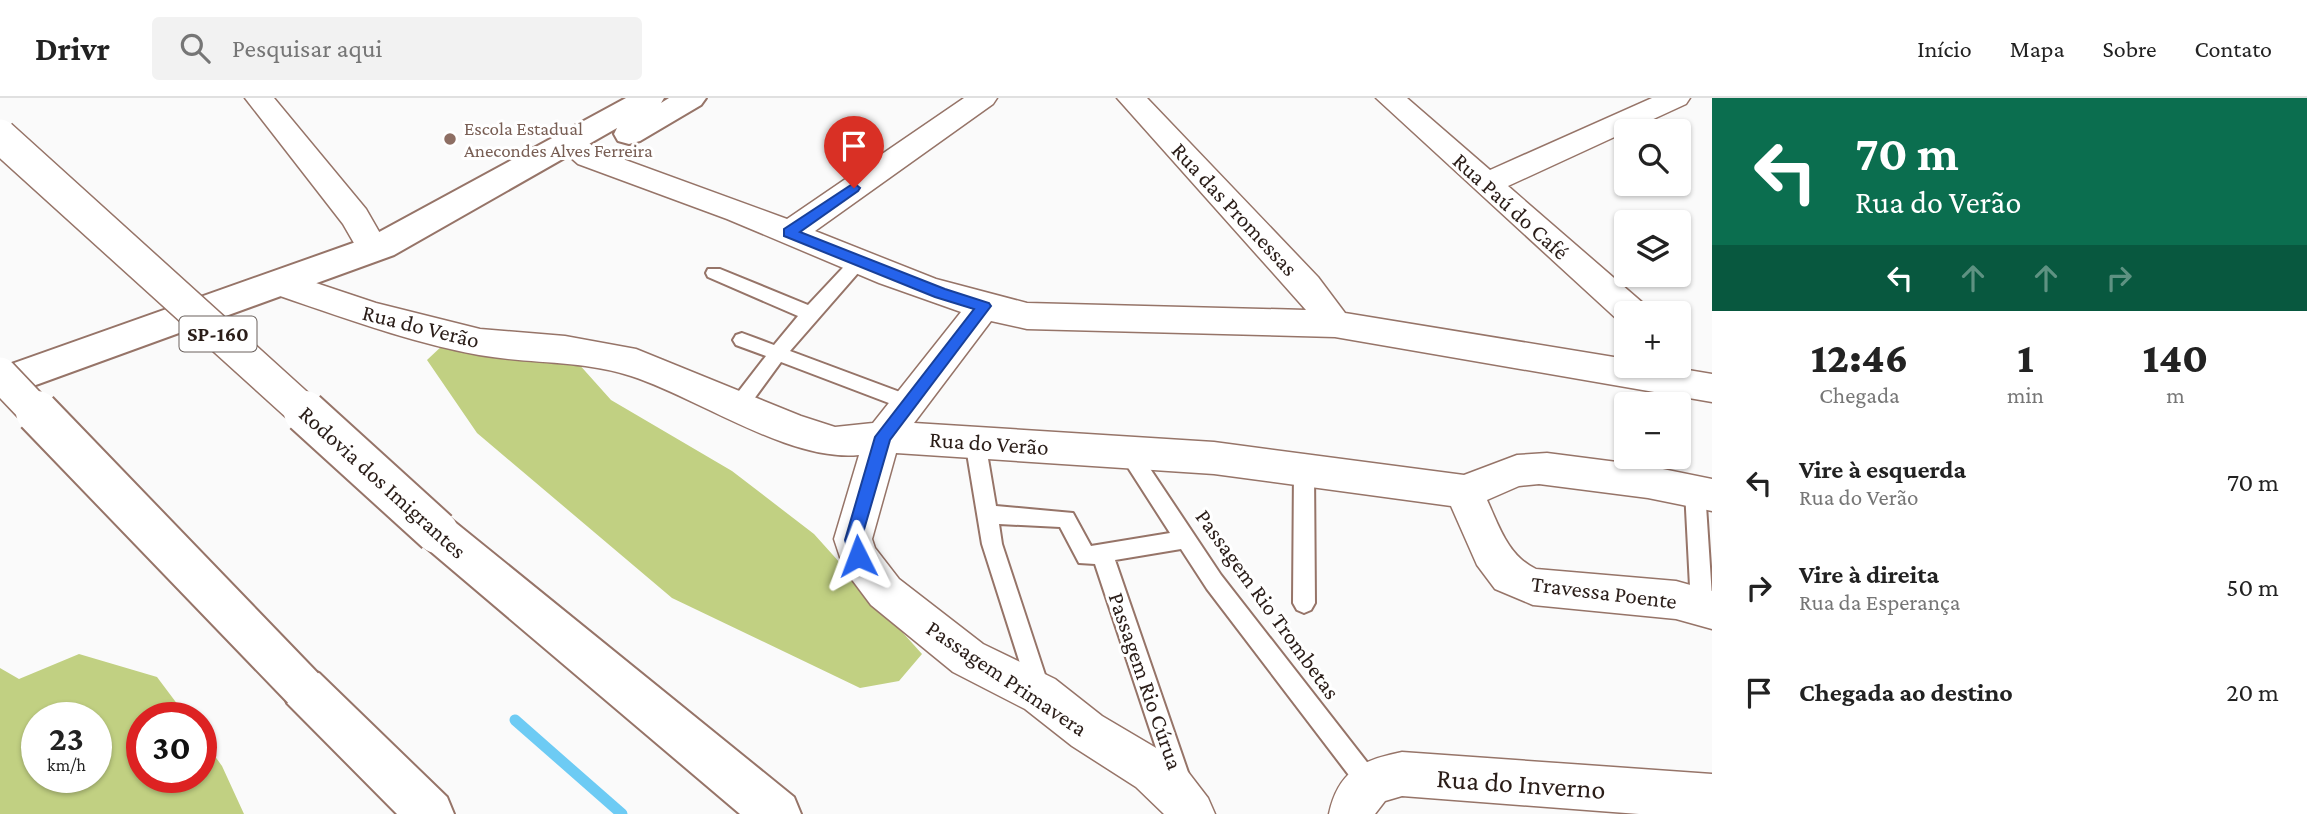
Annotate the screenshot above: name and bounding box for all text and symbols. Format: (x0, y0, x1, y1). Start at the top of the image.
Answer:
search box (152, 17, 642, 80)
icon: search (176, 29, 214, 67)
text: Drivr (35, 30, 110, 67)
text: Pesquisar aqui (232, 34, 382, 63)
text: Início (1917, 35, 1972, 62)
text: Mapa (2010, 35, 2065, 62)
text: Sobre (2103, 35, 2157, 62)
text: Contato (2195, 35, 2272, 62)
pin (824, 116, 884, 188)
place label: Escola Estadual Anecondes Alves Ferreira (464, 118, 653, 161)
map controls (1614, 119, 1691, 469)
button: search (1614, 119, 1691, 196)
icon: left (1740, 126, 1831, 217)
text: 70 m (1855, 126, 1959, 181)
icon: arrive (835, 127, 873, 165)
marker: Escola Estadual Anecondes Alves Ferreira (442, 131, 458, 147)
street label: Rua das Promessas (1167, 137, 1303, 281)
street label: Rua Paú do Café (1448, 147, 1574, 265)
text: Rua do Verão (1855, 184, 2021, 220)
button: layers (1614, 210, 1691, 287)
icon: left (1881, 259, 1919, 297)
icon: ahead (1954, 259, 1992, 297)
icon: ahead (2027, 259, 2065, 297)
icon: right (2100, 259, 2138, 297)
street label: Rua do Verão (360, 299, 482, 353)
button: + (1614, 301, 1691, 378)
road number: SP-160 (180, 316, 256, 352)
text: 12:46 (1811, 334, 1908, 381)
text: 1 (2017, 334, 2034, 381)
text: 140 (2143, 334, 2208, 381)
text: Chegada (1819, 382, 1900, 408)
text: min (2007, 382, 2044, 408)
text: m (2166, 382, 2185, 408)
button: − (1614, 392, 1691, 469)
street label: Rodovia dos Imigrantes (294, 400, 472, 564)
street label: Rua do Verão (928, 426, 1050, 460)
text: Vire à esquerda (1799, 455, 1966, 484)
icon: left (1740, 464, 1778, 502)
text: 70 m (2227, 468, 2279, 497)
text: Rua do Verão (1799, 484, 1919, 510)
street label: Passagem Rio Trombetas (1190, 504, 1346, 704)
position arrow (821, 519, 895, 593)
text: Vire à direita (1799, 560, 1939, 589)
icon: right (1740, 569, 1778, 607)
street label: Travessa Poente (1530, 570, 1678, 614)
text: 50 m (2226, 573, 2279, 602)
street label: Passagem Rio Cúrua (1103, 589, 1189, 773)
text: Rua da Esperança (1799, 589, 1960, 615)
street label: Passagem Primavera (922, 615, 1093, 742)
icon: arrive (1740, 674, 1778, 712)
text: Chegada ao destino (1799, 678, 2013, 707)
text: 20 m (2226, 678, 2279, 707)
speed limit sign: 30 (126, 702, 217, 793)
text: 23 (49, 719, 84, 758)
text: km/h (47, 755, 86, 775)
street label: Rua do Inverno (1435, 762, 1607, 805)

